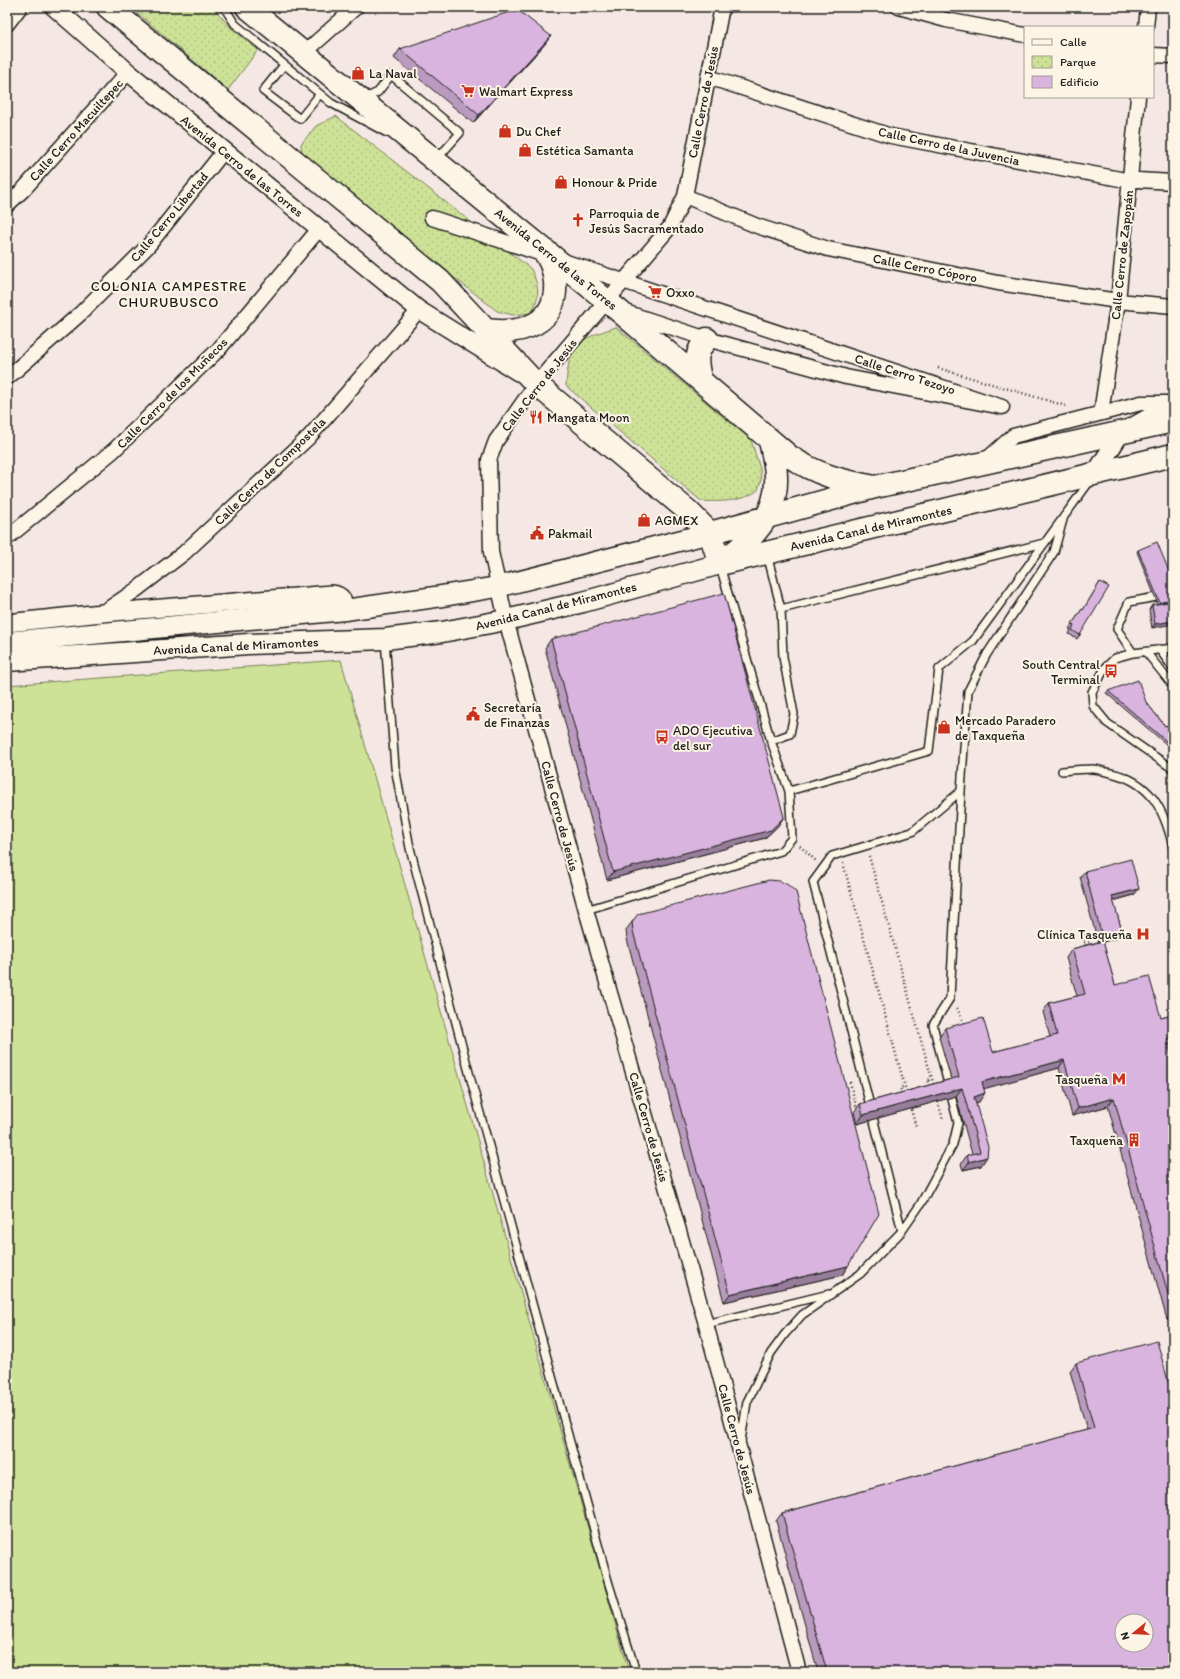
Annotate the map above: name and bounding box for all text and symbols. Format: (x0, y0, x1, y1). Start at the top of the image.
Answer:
legend (1024, 26, 1154, 98)
text: Calle (1060, 35, 1087, 49)
street label: Calle Cerro de Jesús (685, 45, 721, 159)
text: Parque (1060, 55, 1096, 69)
shop icon: La Naval (350, 65, 366, 81)
place label: La Naval (369, 66, 417, 81)
text: Edificio (1060, 75, 1099, 89)
street label: Calle Cerro Macuiltepec (26, 76, 126, 184)
supermarket icon: Walmart Express (460, 83, 476, 99)
place label: Walmart Express (479, 84, 573, 99)
street label: Avenida Cerro de las Torres (178, 112, 306, 220)
shop icon: Du Chef (497, 123, 513, 139)
place label: Du Chef (516, 124, 561, 139)
street label: Calle Cerro de la Juvencia (877, 124, 1021, 168)
shop icon: Estética Samanta (517, 142, 533, 158)
place label: Estética Samanta (536, 143, 634, 158)
street label: Calle Cerro Libertad (127, 169, 211, 265)
shop icon: Honour & Pride (553, 174, 569, 190)
place label: Honour & Pride (572, 175, 657, 190)
street label: Calle Cerro de Zapopán (1108, 189, 1136, 321)
street label: Avenida Cerro de las Torres (492, 205, 620, 313)
place label: Parroquia de Jesús Sacramentado (589, 206, 704, 236)
church icon: Parroquia de Jesús Sacramentado (570, 212, 586, 228)
street label: Calle Cerro Cóporo (872, 251, 979, 286)
district label: COLONIA CAMPESTRE CHURUBUSCO (91, 278, 247, 311)
supermarket icon: Oxxo (647, 284, 663, 300)
place label: Oxxo (666, 285, 695, 300)
street label: Calle Cerro de los Muñecos (113, 334, 231, 452)
street label: Calle Cerro de Jesús (498, 335, 580, 434)
street label: Calle Cerro Tezoyo (853, 351, 958, 397)
restaurant icon: Mangata Moon (528, 409, 544, 425)
place label: Mangata Moon (547, 410, 630, 425)
street label: Calle Cerro de Compostela (211, 414, 329, 528)
street label: Avenida Canal de Miramontes (789, 502, 954, 554)
shop icon: AGMEX (636, 512, 652, 528)
place label: AGMEX (655, 513, 699, 528)
public building icon: Pakmail (529, 525, 545, 541)
place label: Pakmail (548, 526, 593, 541)
street label: Avenida Canal de Miramontes (474, 579, 638, 633)
street label: Avenida Canal de Miramontes (153, 634, 319, 658)
place label: South Central Terminal (1022, 657, 1100, 687)
bus stop icon: South Central Terminal (1103, 663, 1119, 679)
place label: Secretaría de Finanzas (484, 700, 550, 730)
public building icon: Secretaría de Finanzas (465, 706, 481, 722)
place label: Mercado Paradero de Taxqueña (955, 713, 1056, 743)
shop icon: Mercado Paradero de Taxqueña (936, 719, 952, 735)
place label: ADO Ejecutiva del sur (673, 723, 753, 753)
bus stop icon: ADO Ejecutiva del sur (654, 729, 670, 745)
street label: Calle Cerro de Jesús (538, 759, 582, 873)
hospital icon: Clínica Tasqueña (1135, 926, 1151, 942)
place label: Clínica Tasqueña (1037, 927, 1132, 942)
street label: Calle Cerro de Jesús (626, 1070, 672, 1184)
metro station icon: Tasqueña (1111, 1071, 1127, 1087)
place label: Tasqueña (1055, 1072, 1108, 1087)
building icon: Taxqueña (1126, 1132, 1142, 1148)
place label: Taxqueña (1070, 1133, 1123, 1148)
street label: Calle Cerro de Jesús (715, 1382, 759, 1496)
north arrow (1114, 1613, 1154, 1653)
text: N (1118, 1630, 1132, 1641)

